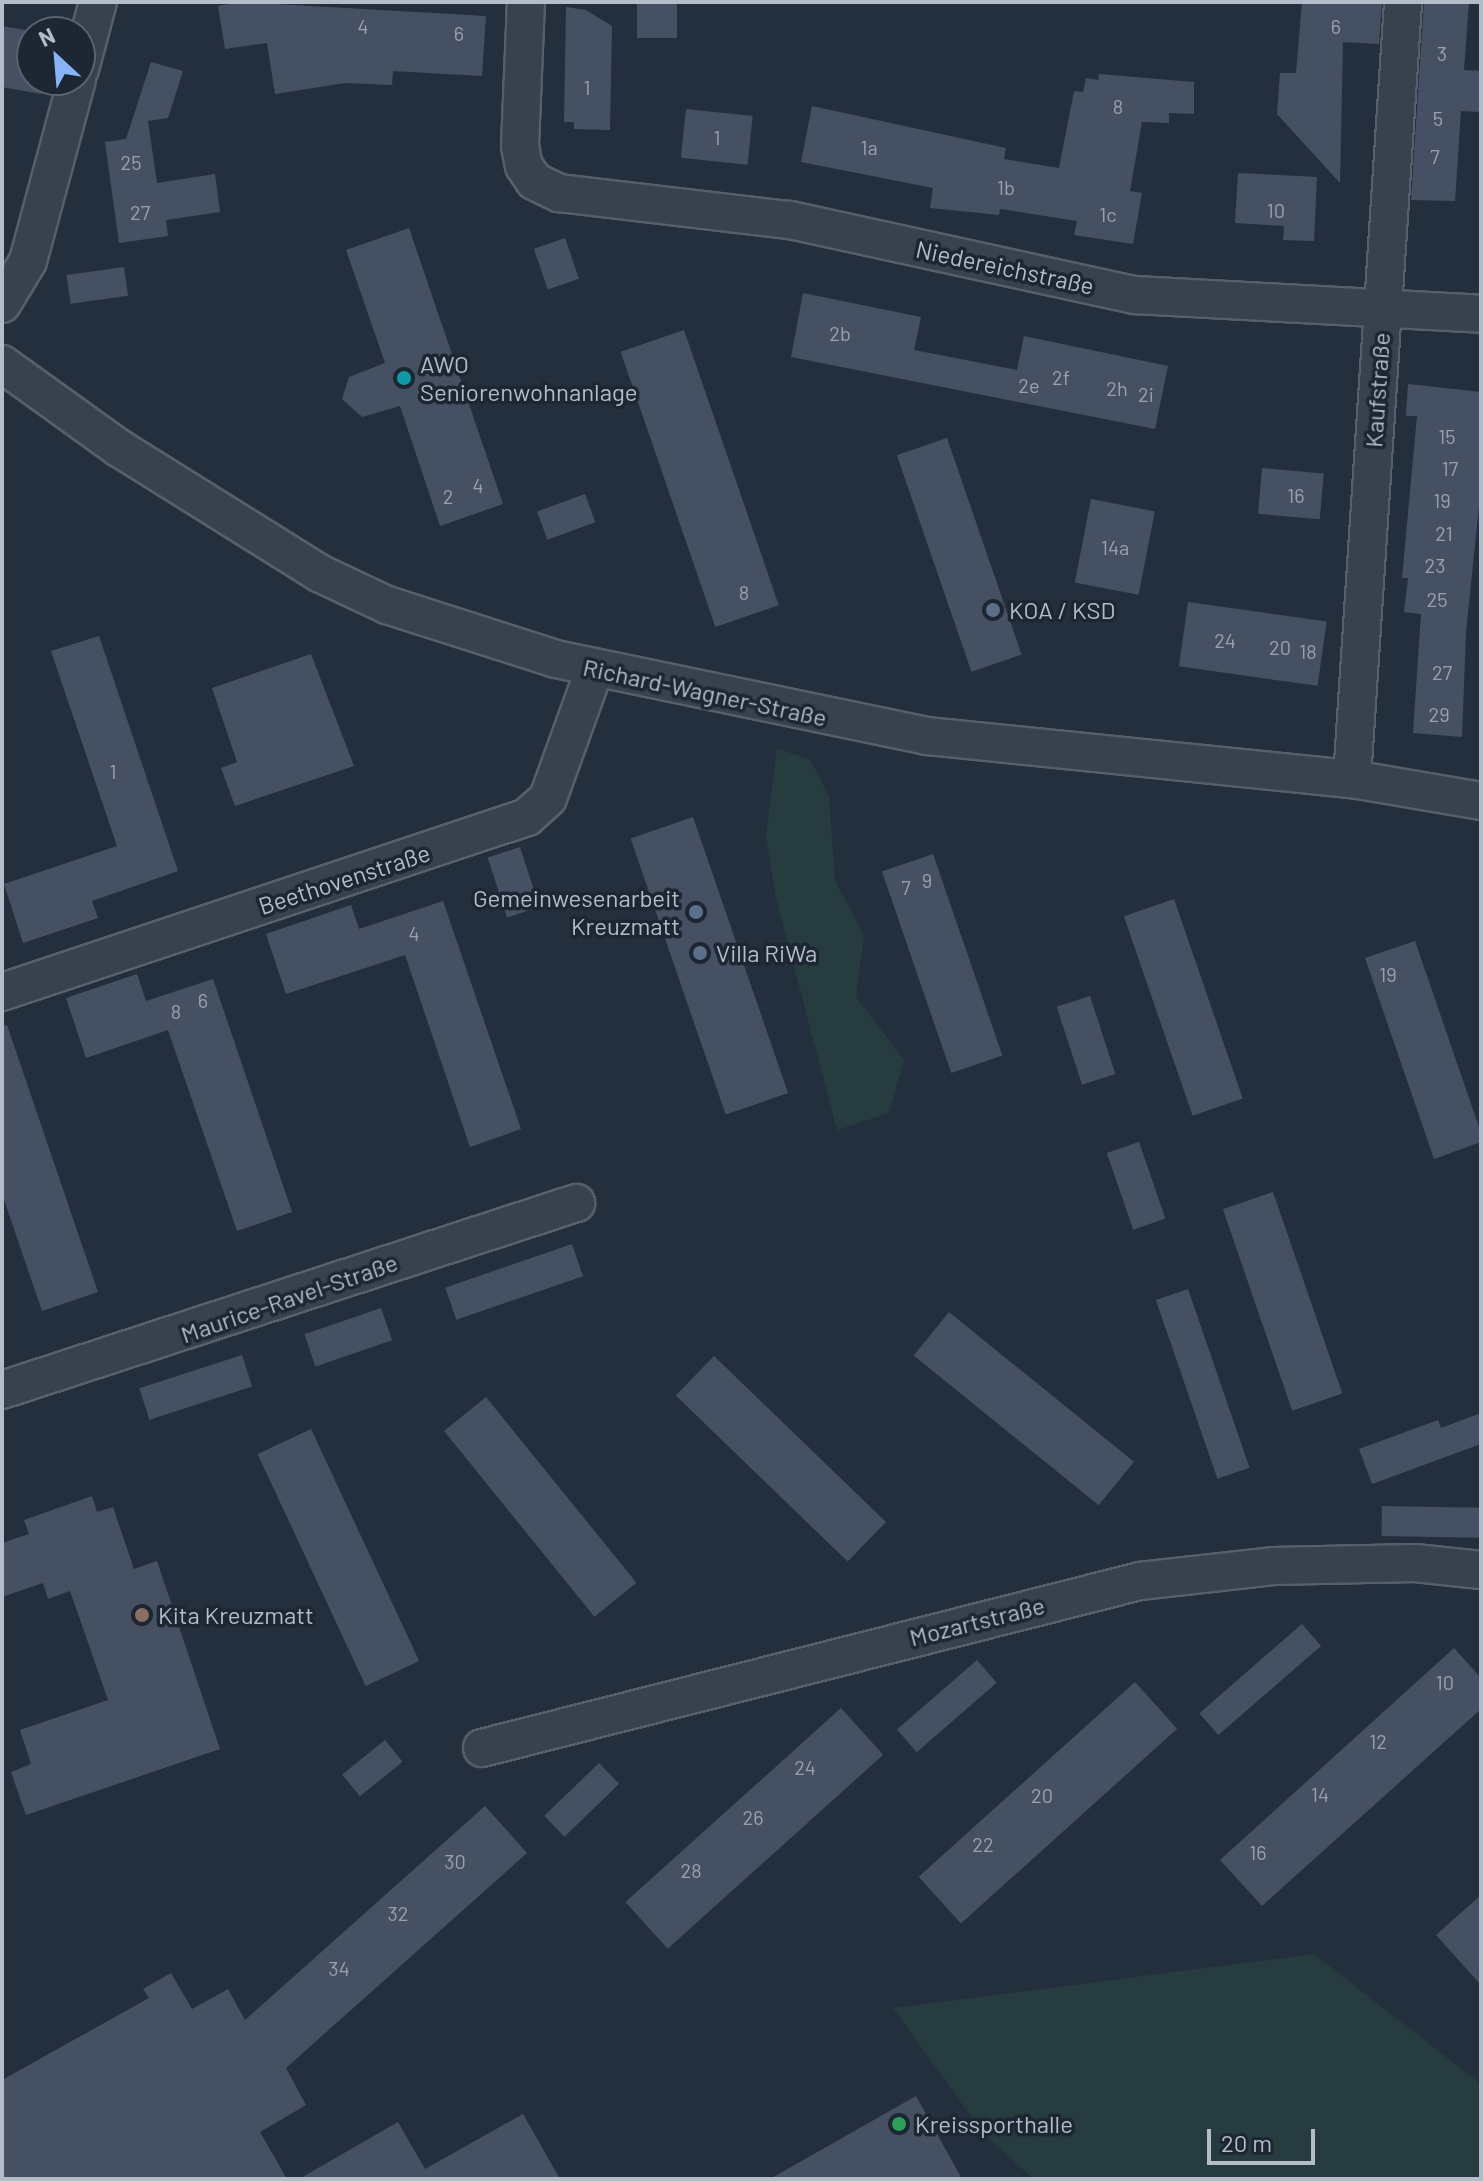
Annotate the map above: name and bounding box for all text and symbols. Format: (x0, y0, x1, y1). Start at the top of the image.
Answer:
house number: 4 (357, 14, 369, 38)
house number: 6 (1331, 14, 1341, 38)
north arrow (16, 16, 96, 96)
text: N (34, 21, 59, 51)
house number: 6 (454, 21, 464, 45)
house number: 3 (1437, 41, 1447, 65)
house number: 1 (584, 75, 590, 99)
house number: 8 (1113, 94, 1123, 118)
house number: 5 (1433, 106, 1443, 130)
house number: 1 (714, 125, 720, 149)
house number: 1a (860, 135, 878, 159)
house number: 7 (1430, 144, 1440, 168)
house number: 25 (121, 150, 141, 174)
house number: 1b (997, 175, 1015, 199)
house number: 10 (1267, 198, 1285, 222)
house number: 27 (130, 200, 150, 224)
house number: 1c (1099, 202, 1117, 226)
street label: Niedereichstraße (913, 234, 1097, 300)
house number: 2b (829, 321, 851, 345)
street label: Kaufstraße (1359, 331, 1395, 449)
place label: AWO Seniorenwohnanlage (420, 350, 638, 406)
house number: 2f (1052, 365, 1070, 389)
marker: AWO Seniorenwohnanlage (395, 369, 413, 387)
house number: 2e (1018, 373, 1040, 397)
house number: 2h (1106, 376, 1128, 400)
house number: 2i (1138, 382, 1154, 406)
house number: 15 (1438, 424, 1456, 448)
house number: 17 (1442, 456, 1458, 480)
house number: 4 (472, 473, 484, 497)
house number: 16 (1287, 483, 1305, 507)
house number: 2 (443, 484, 453, 508)
house number: 19 (1433, 488, 1451, 512)
house number: 21 (1435, 521, 1453, 545)
house number: 14a (1101, 535, 1129, 559)
house number: 23 (1425, 553, 1445, 577)
house number: 8 (739, 580, 749, 604)
house number: 25 (1427, 587, 1447, 611)
place label: KOA / KSD (1009, 596, 1115, 624)
marker: KOA / KSD (984, 601, 1002, 619)
house number: 24 (1214, 628, 1236, 652)
house number: 20 (1269, 635, 1291, 659)
house number: 18 (1299, 639, 1317, 663)
street label: Richard-Wagner-Straße (581, 652, 829, 732)
house number: 27 (1432, 660, 1452, 684)
house number: 29 (1428, 702, 1450, 726)
house number: 1 (110, 759, 116, 783)
street label: Beethovenstraße (255, 838, 433, 920)
house number: 9 (922, 868, 932, 892)
house number: 7 (901, 875, 911, 899)
place label: Gemeinwesenarbeit Kreuzmatt (473, 884, 680, 940)
marker: Gemeinwesenarbeit Kreuzmatt (687, 903, 705, 921)
house number: 4 (408, 921, 420, 945)
place label: Villa RiWa (716, 939, 817, 967)
marker: Villa RiWa (691, 944, 709, 962)
house number: 19 (1379, 962, 1397, 986)
house number: 6 (198, 988, 208, 1012)
house number: 8 (171, 999, 181, 1023)
street label: Maurice-Ravel-Straße (177, 1247, 401, 1349)
street label: Mozartstraße (906, 1590, 1048, 1652)
place label: Kita Kreuzmatt (158, 1601, 314, 1629)
marker: Kita Kreuzmatt (133, 1606, 151, 1624)
house number: 10 (1436, 1670, 1454, 1694)
house number: 12 (1369, 1729, 1387, 1753)
house number: 24 (794, 1755, 816, 1779)
house number: 14 (1311, 1782, 1329, 1806)
house number: 20 (1031, 1783, 1053, 1807)
house number: 26 (742, 1805, 764, 1829)
house number: 22 (972, 1832, 994, 1856)
house number: 16 (1249, 1840, 1267, 1864)
house number: 30 (444, 1849, 466, 1873)
house number: 28 (680, 1858, 702, 1882)
house number: 32 (387, 1901, 409, 1925)
house number: 34 (328, 1956, 350, 1980)
place label: Kreissporthalle (915, 2110, 1073, 2138)
scale bar (1211, 2113, 1319, 2163)
marker: Kreissporthalle (890, 2115, 908, 2133)
text: 20 m (1221, 2128, 1272, 2157)

